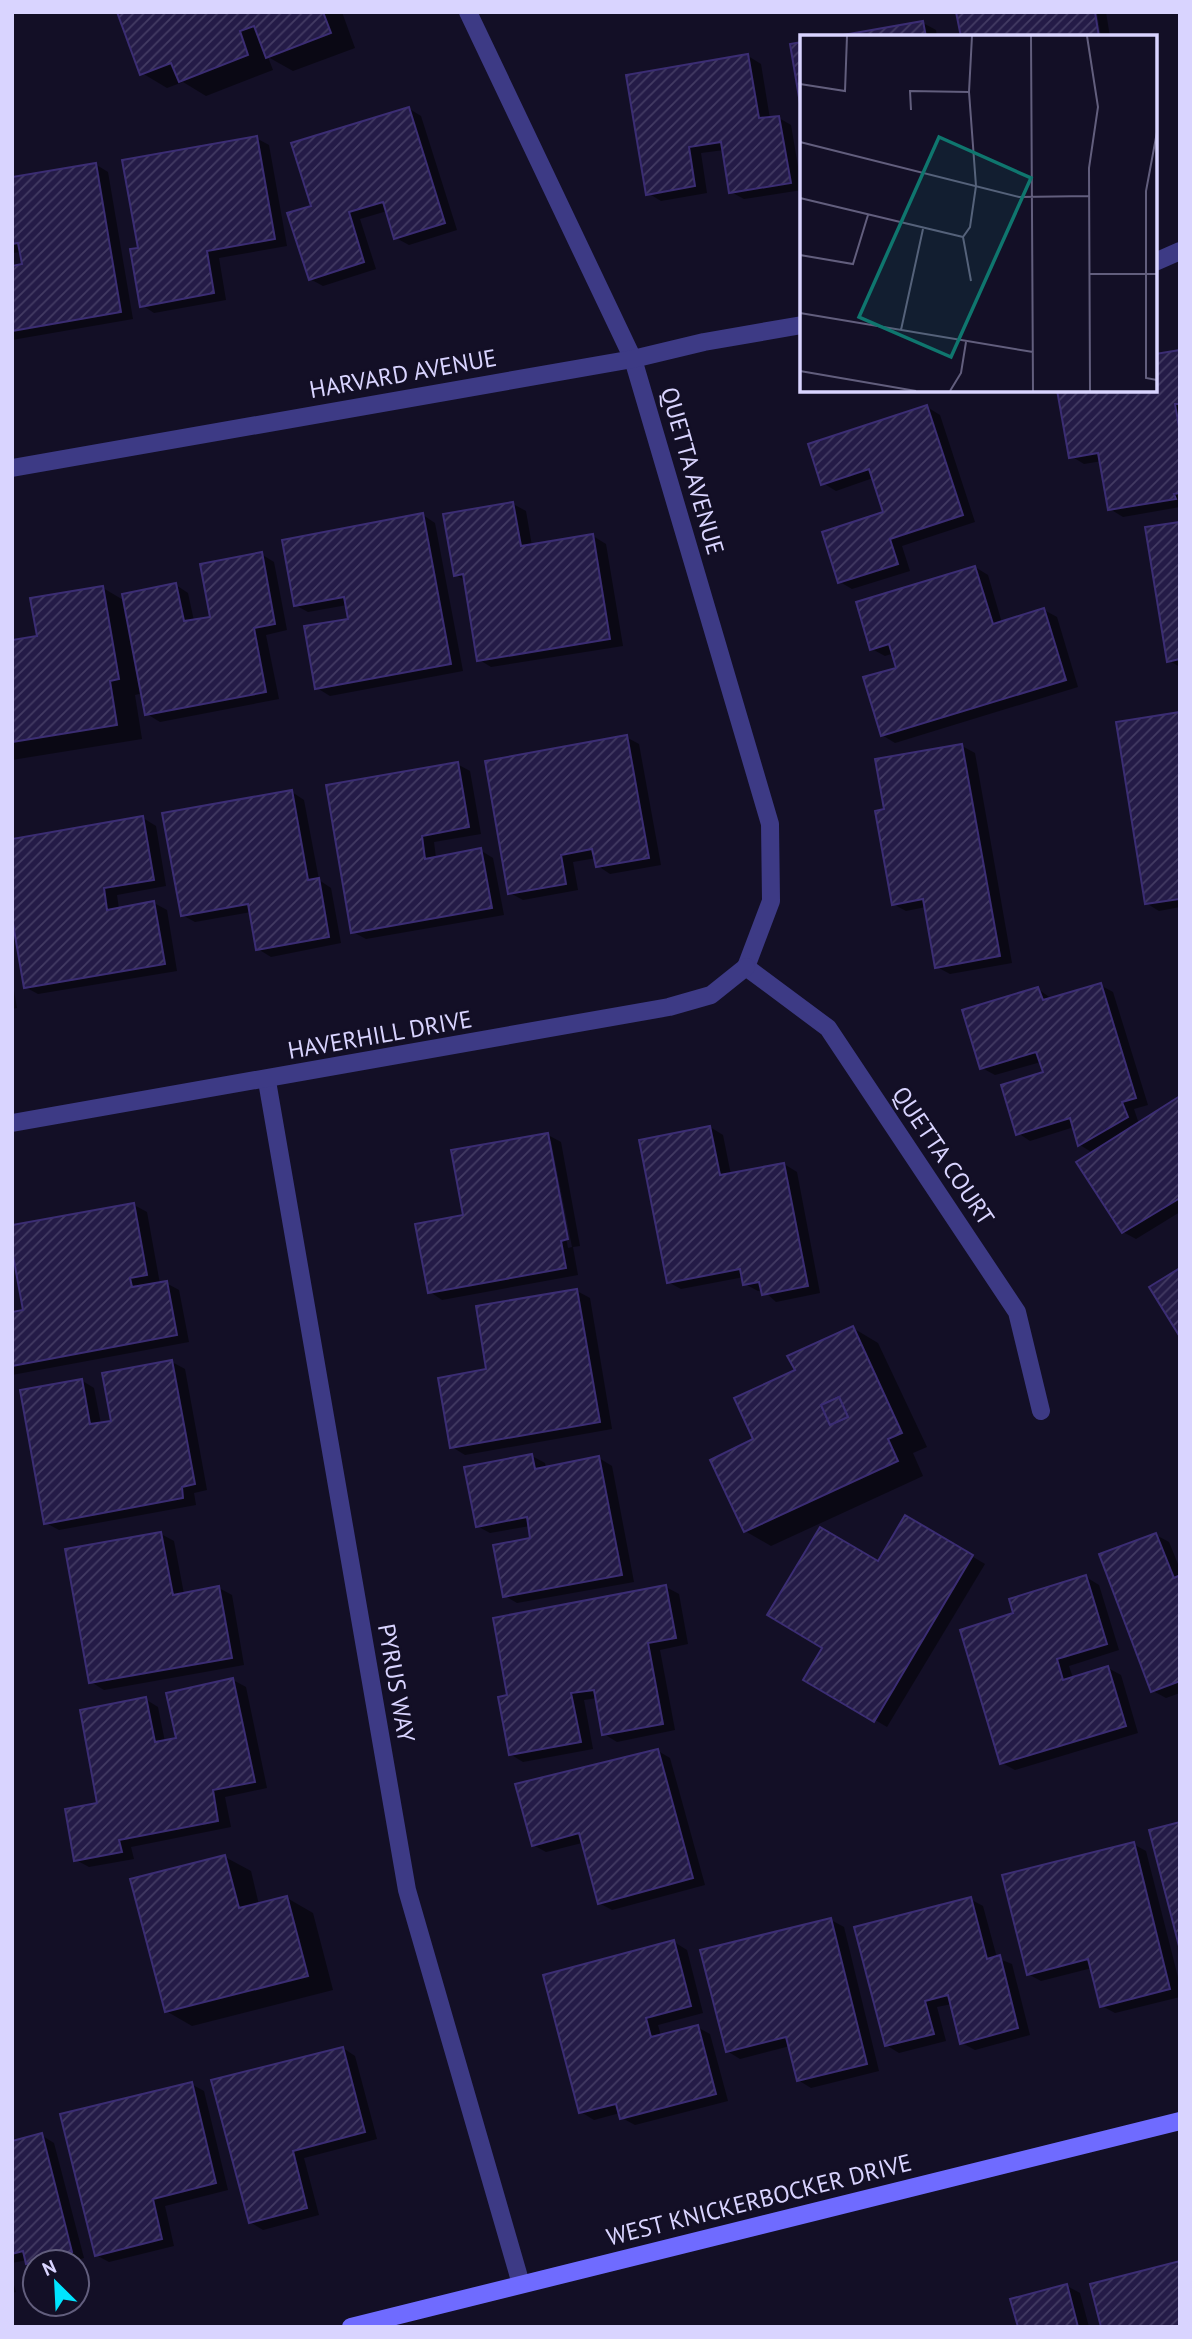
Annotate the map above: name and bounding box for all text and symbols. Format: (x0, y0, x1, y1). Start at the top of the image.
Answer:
inset map (800, 35, 1157, 392)
street label: HARVARD AVENUE (307, 342, 499, 405)
street label: QUETTA AVENUE (654, 383, 731, 558)
street label: HAVERHILL DRIVE (285, 1003, 475, 1066)
street label: QUETTA COURT (885, 1080, 1001, 1231)
street label: PYRUS WAY (371, 1621, 422, 1745)
street label: WEST KNICKERBOCKER DRIVE (603, 2147, 915, 2252)
north arrow (21, 2248, 91, 2318)
text: N (39, 2254, 60, 2281)

